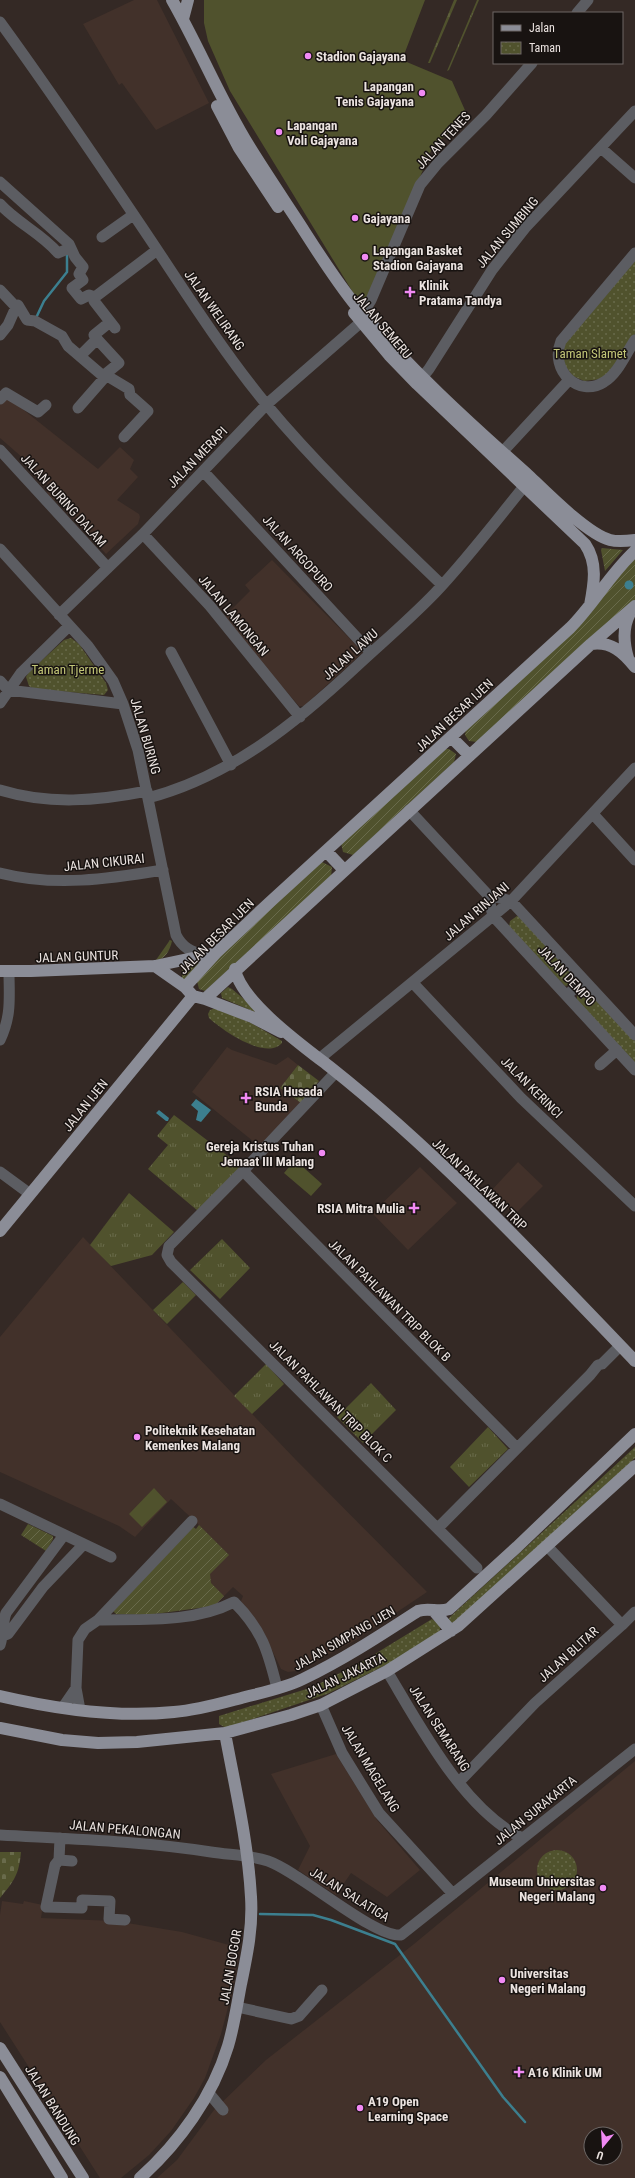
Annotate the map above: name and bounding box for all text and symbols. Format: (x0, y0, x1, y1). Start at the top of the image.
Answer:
legend (493, 12, 623, 64)
text: Jalan (529, 21, 555, 35)
text: Taman (529, 41, 561, 55)
place label: Stadion Gajayana (316, 49, 406, 64)
marker: Stadion Gajayana (303, 51, 313, 61)
place label: Lapangan Tenis Gajayana (335, 79, 414, 109)
marker: Lapangan Tenis Gajayana (417, 88, 427, 98)
street label: JALAN TENES (413, 108, 474, 172)
place label: Lapangan Voli Gajayana (287, 118, 358, 148)
marker: Lapangan Voli Gajayana (274, 127, 284, 137)
street label: JALAN SUMBING (473, 194, 542, 271)
place label: Gajayana (363, 211, 410, 226)
marker: Gajayana (350, 213, 360, 223)
place label: Lapangan Basket Stadion Gajayana (373, 243, 463, 273)
marker: Lapangan Basket Stadion Gajayana (360, 252, 370, 262)
street label: JALAN WELIRANG (181, 267, 248, 353)
place label: Klinik Pratama Tandya (419, 278, 502, 308)
marker: Klinik Pratama Tandya (404, 286, 416, 298)
street label: JALAN SEMERU (350, 289, 415, 362)
park label: Taman Slamet (553, 346, 627, 361)
street label: JALAN MERAPI (164, 423, 230, 491)
street label: JALAN BURING DALAM (18, 451, 109, 550)
street label: JALAN ARGOPURO (259, 512, 336, 595)
street label: JALAN LAMONGAN (195, 572, 272, 659)
street label: JALAN LAWU (320, 626, 381, 683)
park label: Taman Tjerme (32, 662, 104, 677)
street label: JALAN BESAR IJEN (413, 676, 496, 755)
street label: JALAN BURING (127, 696, 164, 776)
street label: JALAN CIKURAI (63, 851, 145, 874)
street label: JALAN RINJANI (441, 879, 512, 944)
street label: JALAN BESAR IJEN (176, 896, 257, 977)
street label: JALAN DEMPO (535, 942, 599, 1009)
street label: JALAN GUNTUR (36, 948, 118, 965)
street label: JALAN KERINCI (498, 1053, 566, 1121)
street label: JALAN IJEN (60, 1076, 111, 1134)
place label: RSIA Husada Bunda (255, 1084, 323, 1114)
marker: RSIA Husada Bunda (240, 1092, 252, 1104)
street label: JALAN PAHLAWAN TRIP (429, 1135, 530, 1233)
place label: Gereja Kristus Tuhan Jemaat III Malang (206, 1139, 314, 1169)
marker: Gereja Kristus Tuhan Jemaat III Malang (317, 1148, 327, 1158)
place label: RSIA Mitra Mulia (317, 1201, 405, 1216)
marker: RSIA Mitra Mulia (408, 1202, 420, 1214)
street label: JALAN PAHLAWAN TRIP BLOK B (325, 1236, 454, 1365)
street label: JALAN PAHLAWAN TRIP BLOK C (266, 1337, 395, 1466)
place label: Politeknik Kesehatan Kemenkes Malang (145, 1423, 255, 1453)
marker: Politeknik Kesehatan Kemenkes Malang (132, 1432, 142, 1442)
street label: JALAN SIMPANG IJEN (291, 1603, 398, 1674)
street label: JALAN BLITAR (535, 1623, 601, 1685)
street label: JALAN JAKARTA (303, 1649, 388, 1701)
street label: JALAN SEMARANG (406, 1683, 473, 1774)
street label: JALAN MAGELANG (339, 1722, 403, 1815)
street label: JALAN SURAKARTA (491, 1772, 580, 1848)
street label: JALAN PEKALONGAN (69, 1817, 181, 1842)
street label: JALAN SALATIGA (307, 1864, 393, 1925)
place label: Museum Universitas Negeri Malang (489, 1874, 595, 1904)
marker: Museum Universitas Negeri Malang (598, 1883, 608, 1893)
street label: JALAN BOGOR (217, 1928, 244, 2006)
place label: Universitas Negeri Malang (510, 1966, 586, 1996)
marker: Universitas Negeri Malang (497, 1975, 507, 1985)
street label: JALAN BANDUNG (22, 2062, 83, 2148)
place label: A16 Klinik UM (528, 2065, 602, 2080)
marker: A16 Klinik UM (513, 2066, 525, 2078)
place label: A19 Open Learning Space (368, 2094, 448, 2124)
marker: A19 Open Learning Space (355, 2103, 365, 2113)
north arrow (583, 2126, 623, 2166)
text: U (595, 2148, 605, 2162)

